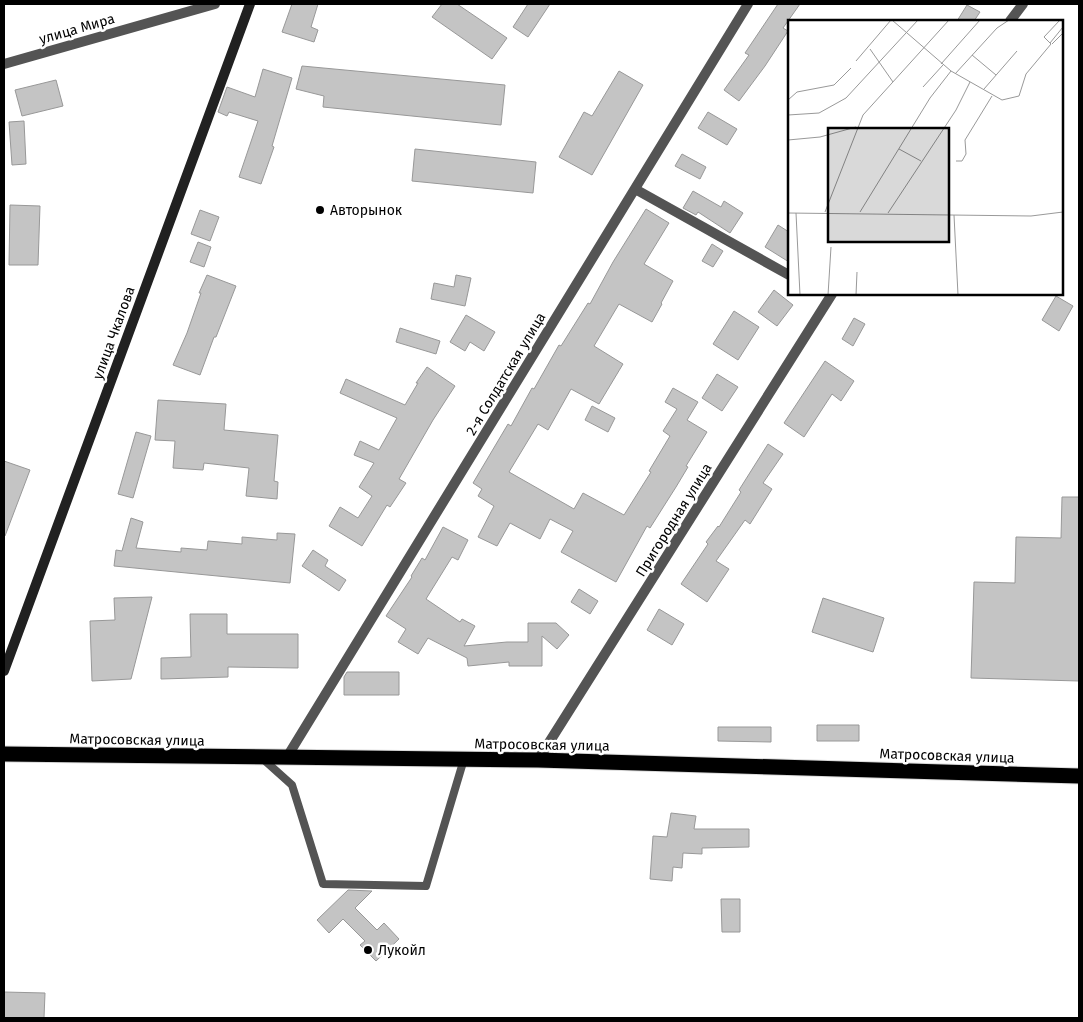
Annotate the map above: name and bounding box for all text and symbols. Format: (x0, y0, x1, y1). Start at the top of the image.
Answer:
street label: улица Мира (37, 10, 117, 48)
inset map (788, 20, 1063, 295)
place label: Авторынок (330, 202, 403, 219)
marker: Авторынок (314, 204, 326, 216)
street label: улица Чкалова (89, 284, 139, 382)
street label: 2-я Солдатская улица (463, 309, 549, 439)
street label: Пригородная улица (632, 460, 716, 580)
street label: Матросовская улица (69, 730, 205, 750)
street label: Матросовская улица (474, 735, 610, 755)
street label: Матросовская улица (879, 745, 1015, 767)
place label: Лукойл (378, 942, 426, 959)
marker: Лукойл (362, 944, 374, 956)

